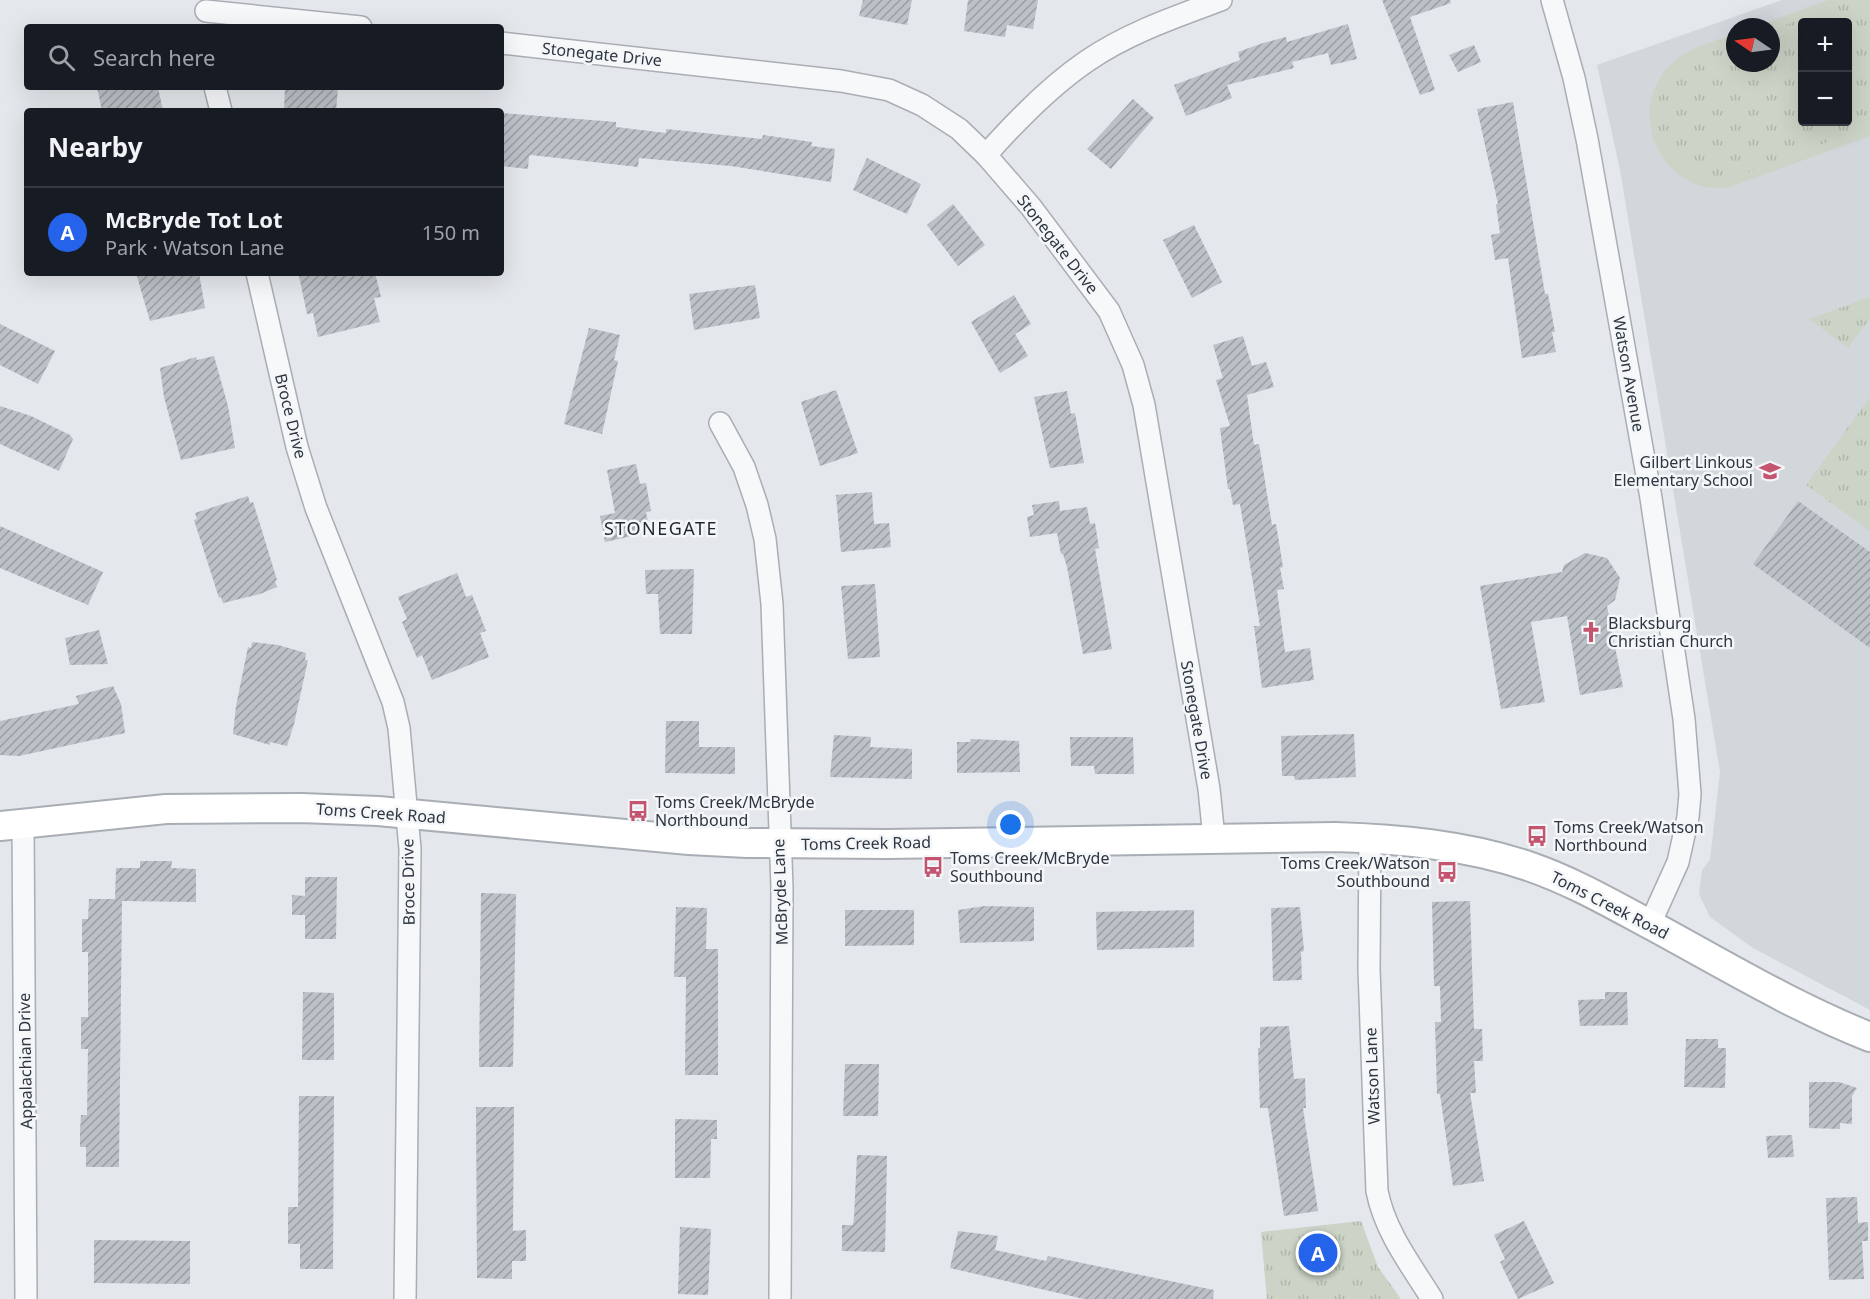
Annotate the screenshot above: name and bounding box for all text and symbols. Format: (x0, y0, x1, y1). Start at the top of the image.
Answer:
north arrow (1726, 18, 1780, 72)
map controls (1798, 18, 1852, 126)
button: + (1798, 18, 1852, 72)
search box (24, 24, 504, 90)
street label: Stonegate Drive (541, 37, 663, 71)
icon: search (45, 41, 78, 74)
text: Search here (93, 42, 215, 72)
button: − (1798, 72, 1852, 126)
text: Nearby (48, 129, 143, 165)
street label: Stonegate Drive (1012, 190, 1104, 298)
text: McBryde Tot Lot (105, 204, 283, 234)
text: A (61, 219, 74, 246)
text: 150 m (422, 219, 480, 246)
text: Park · Watson Lane (105, 234, 284, 261)
street label: Watson Avenue (1608, 315, 1650, 433)
street label: Broce Drive (270, 371, 312, 461)
place label: Gilbert Linkous Elementary School (1614, 451, 1753, 491)
school or university icon: Gilbert Linkous Elementary School (1758, 459, 1782, 483)
district label: STONEGATE (604, 516, 718, 540)
place label: Blacksburg Christian Church (1608, 612, 1733, 652)
church icon: Blacksburg Christian Church (1579, 620, 1603, 644)
street label: Stonegate Drive (1176, 659, 1218, 781)
place label: Toms Creek/McBryde Northbound (655, 791, 814, 831)
street label: Toms Creek Road (315, 797, 447, 829)
bus stop icon: Toms Creek/McBryde Northbound (626, 799, 650, 823)
your location (996, 810, 1025, 839)
place label: Toms Creek/Watson Northbound (1554, 816, 1704, 856)
bus stop icon: Toms Creek/Watson Northbound (1525, 824, 1549, 848)
street label: Toms Creek Road (801, 831, 931, 855)
street label: Broce Drive (396, 838, 420, 926)
street label: McBryde Lane (767, 838, 793, 946)
place label: Toms Creek/McBryde Southbound (950, 847, 1109, 887)
place label: Toms Creek/Watson Southbound (1280, 852, 1430, 892)
bus stop icon: Toms Creek/McBryde Southbound (921, 855, 945, 879)
bus stop icon: Toms Creek/Watson Southbound (1435, 860, 1459, 884)
street label: Toms Creek Road (1547, 866, 1673, 944)
street label: Appalachian Drive (13, 993, 37, 1129)
street label: Watson Lane (1359, 1027, 1385, 1125)
pin: A (1298, 1230, 1338, 1276)

